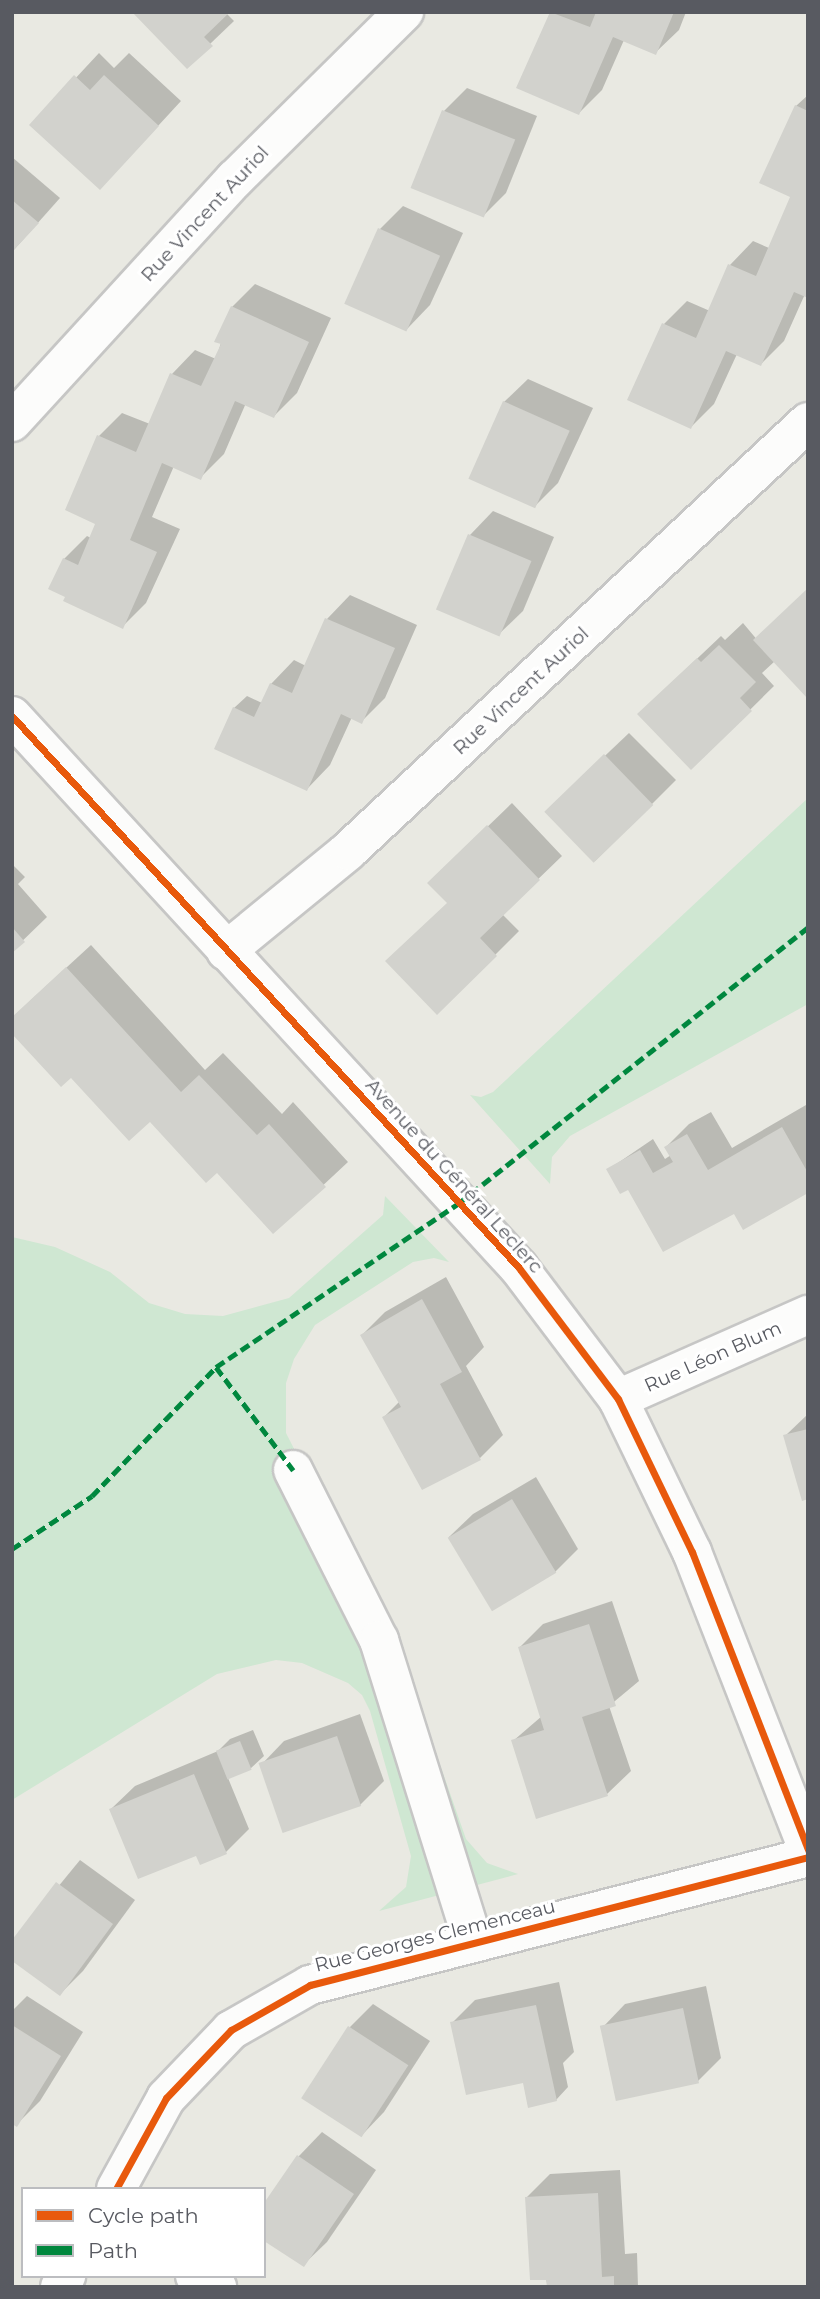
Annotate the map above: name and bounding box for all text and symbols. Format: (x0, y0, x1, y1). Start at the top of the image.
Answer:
street label: Rue Vincent Auriol (136, 141, 274, 287)
street label: Rue Vincent Auriol (448, 622, 594, 760)
street label: Avenue du Général Leclerc (361, 1074, 547, 1278)
street label: Rue Léon Blum (641, 1317, 785, 1397)
street label: Rue Georges Clemenceau (312, 1895, 558, 1977)
legend (21, 2187, 266, 2278)
text: Cycle path (88, 2203, 199, 2228)
text: Path (88, 2238, 138, 2263)

